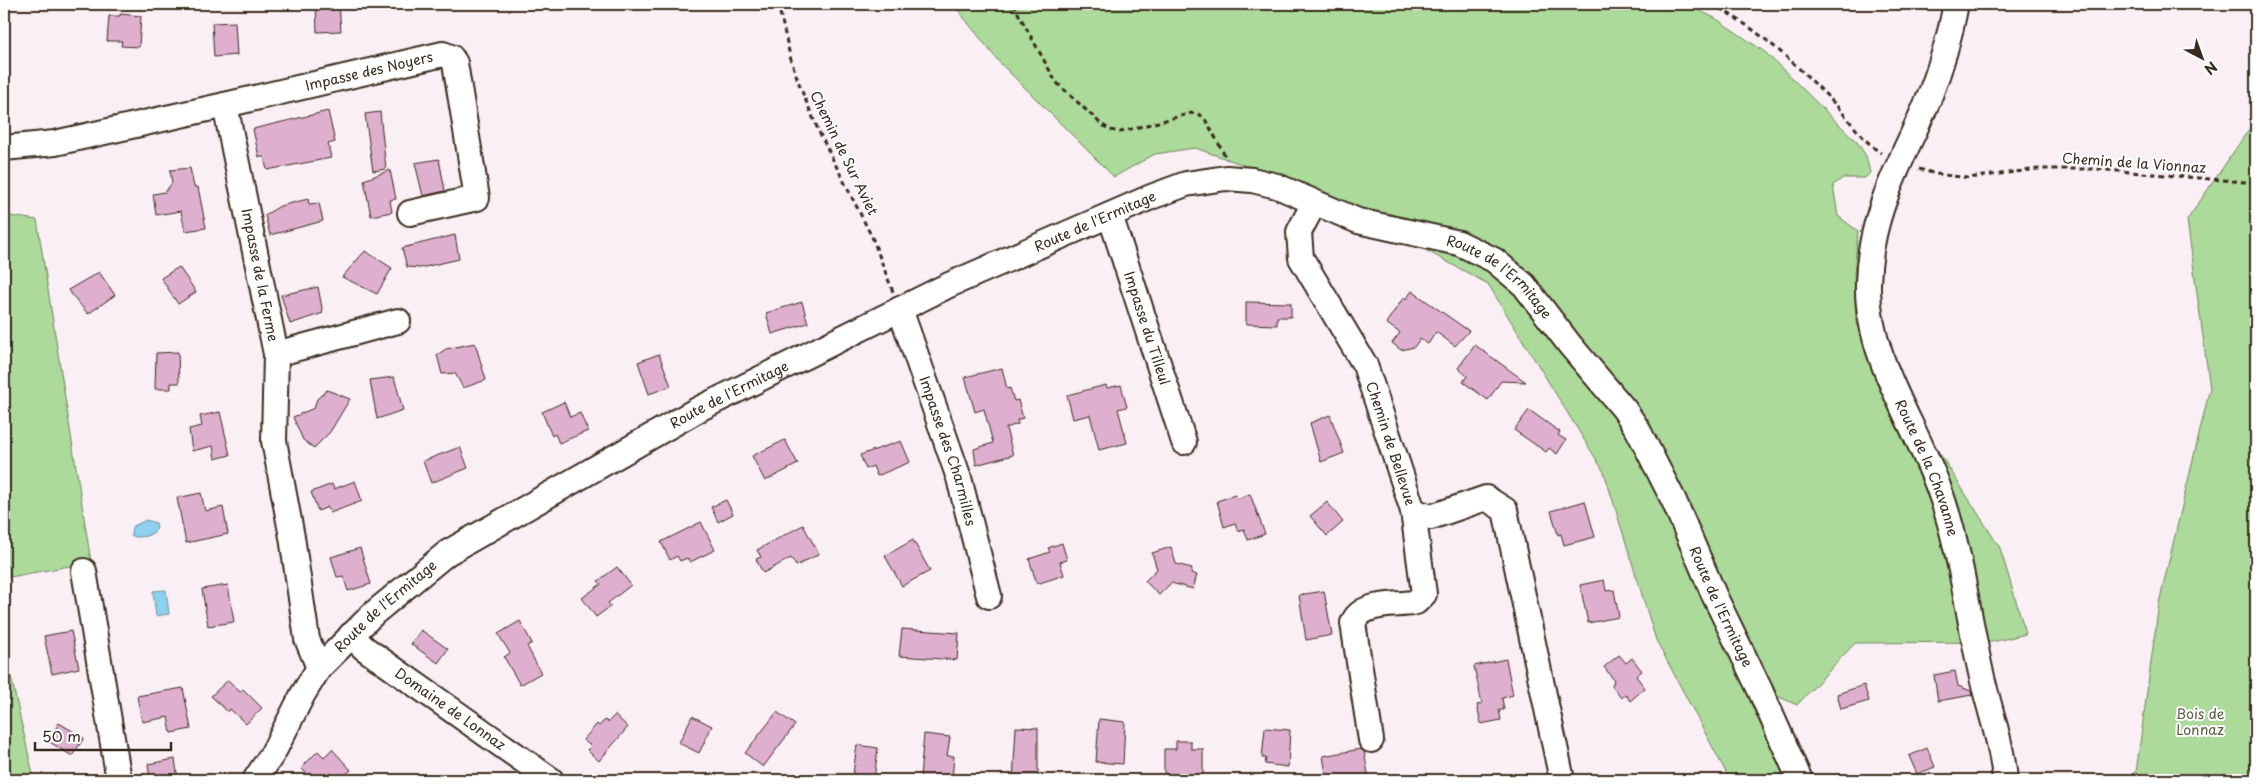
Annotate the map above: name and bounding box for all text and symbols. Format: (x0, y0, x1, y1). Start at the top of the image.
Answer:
north arrow (2178, 32, 2228, 82)
street label: Impasse des Noyers (303, 46, 435, 96)
text: N (2200, 57, 2222, 80)
street label: Chemin de Sur Aviet (805, 87, 884, 219)
street label: Chemin de la Vionnaz (2061, 147, 2207, 178)
street label: Route de l'Ermitage (1031, 185, 1159, 257)
street label: Impasse de la Ferme (236, 206, 284, 343)
street label: Route de l'Ermitage (1444, 230, 1557, 323)
street label: Impasse du Tilleul (1119, 268, 1176, 387)
street label: Route de l'Ermitage (666, 355, 792, 434)
street label: Impasse des Charmilles (914, 373, 982, 528)
street label: Chemin de Bellevue (1361, 379, 1421, 508)
street label: Route de la Chavanne (1890, 396, 1964, 539)
street label: Route de l'Ermitage (1684, 543, 1758, 670)
street label: Route de l'Ermitage (329, 555, 441, 657)
street label: Domaine de Lonnaz (391, 662, 511, 755)
park label: Bois de Lonnaz (2176, 703, 2225, 740)
scale bar (35, 719, 171, 751)
text: 50 m (42, 724, 81, 747)

